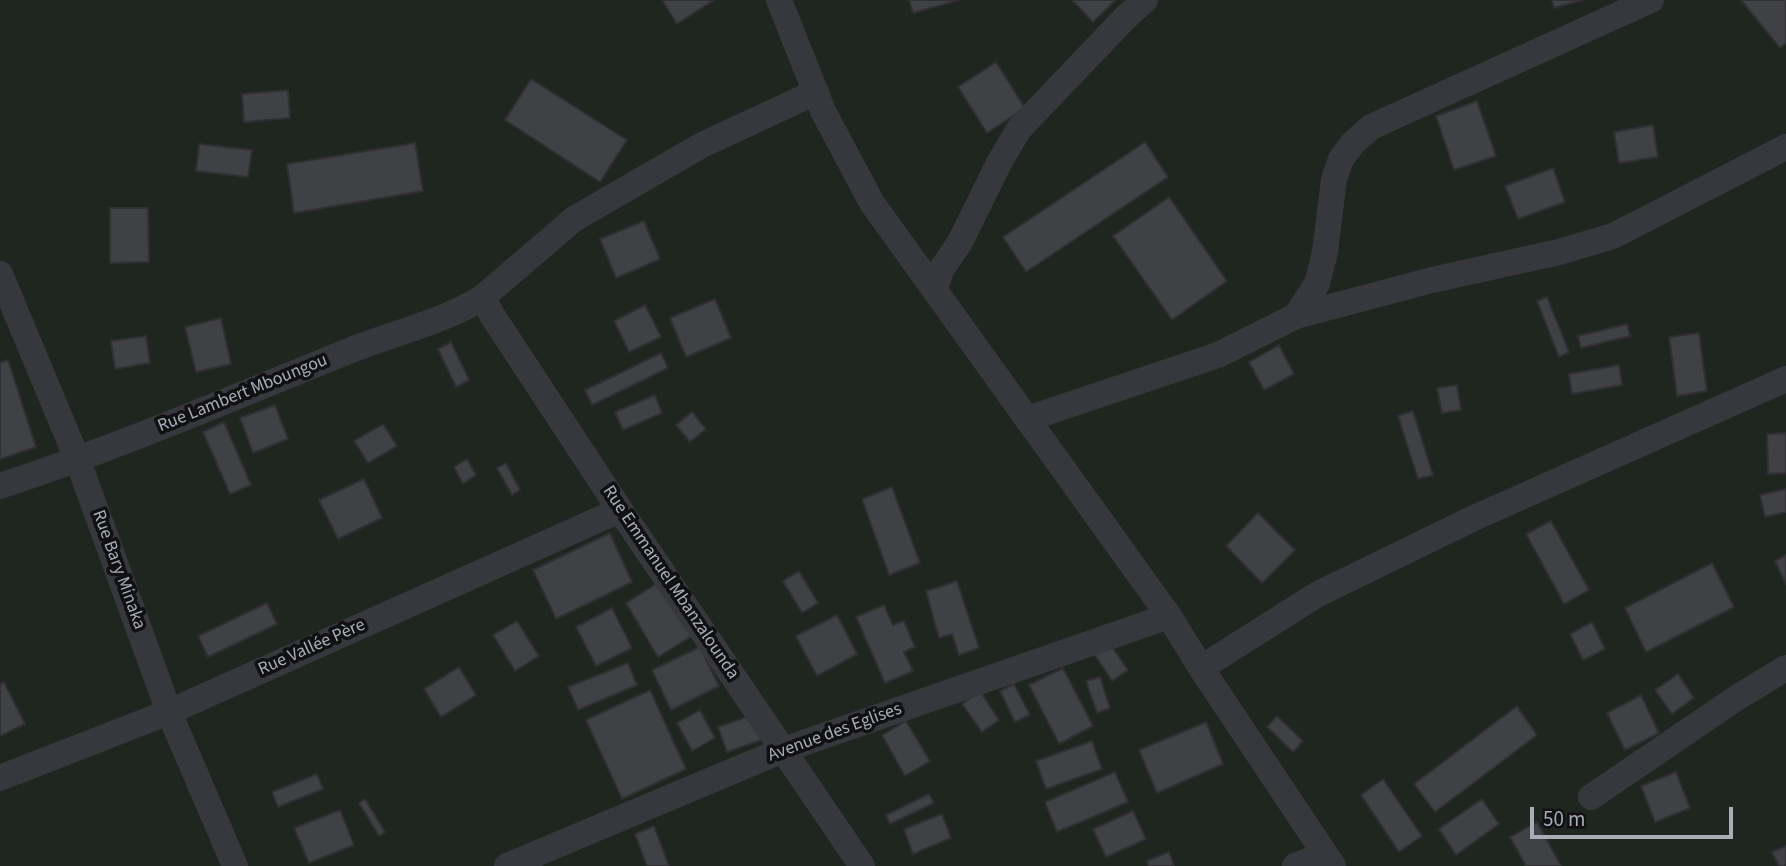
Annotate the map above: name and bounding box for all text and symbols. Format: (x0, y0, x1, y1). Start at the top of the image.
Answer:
street label: Rue Lambert Mboungou (155, 350, 331, 438)
street label: Rue Emmanuel Mbanzalounda (597, 482, 743, 684)
street label: Rue Bary Minaka (86, 508, 150, 632)
street label: Rue Vallée Père (255, 615, 369, 681)
street label: Avenue des Eglises (765, 699, 905, 767)
scale bar (1534, 792, 1737, 836)
text: 50 m (1543, 804, 1585, 834)

